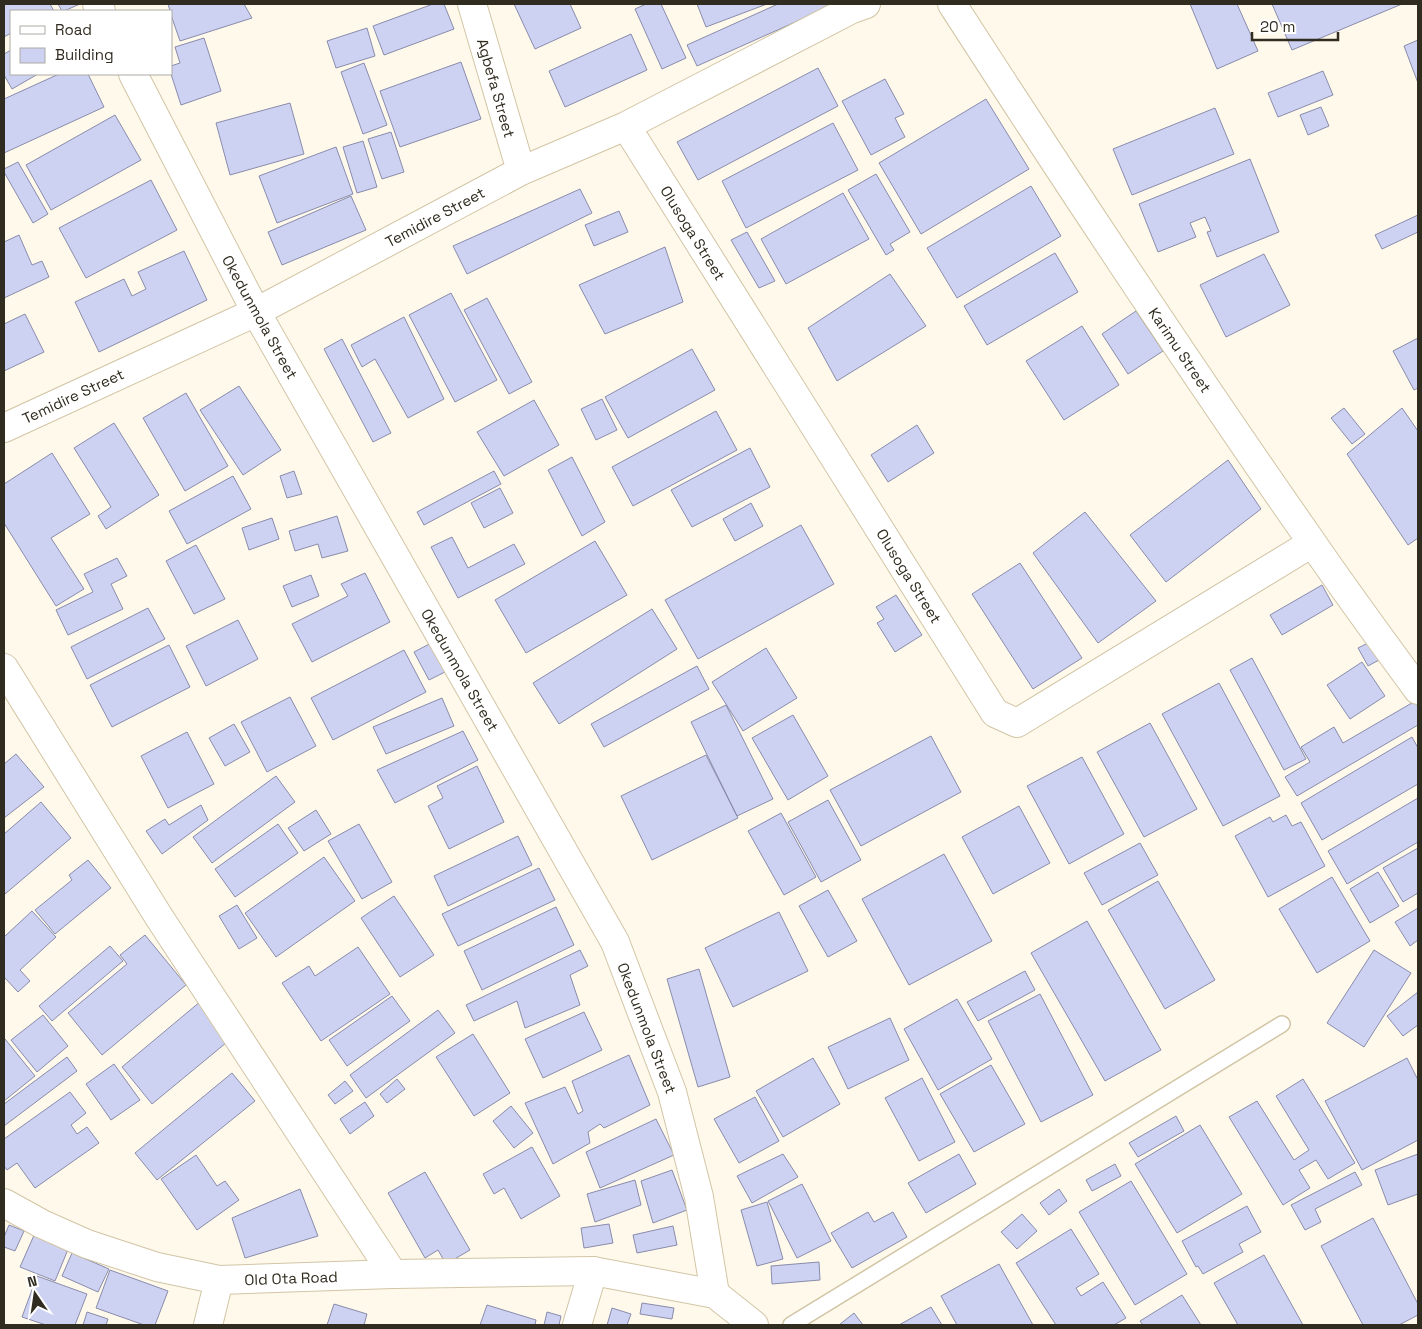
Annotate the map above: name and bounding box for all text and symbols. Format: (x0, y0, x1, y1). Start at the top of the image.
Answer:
legend (10, 10, 172, 75)
scale bar (1252, 10, 1338, 42)
text: 20 m (1260, 17, 1295, 36)
text: Road (55, 20, 92, 39)
street label: Agbefa Street (473, 36, 519, 140)
text: Building (55, 45, 114, 64)
street label: Olusoga Street (656, 182, 730, 284)
street label: Temidire Street (382, 183, 488, 251)
street label: Okedunmola Street (218, 252, 302, 382)
street label: Karimu Street (1145, 304, 1216, 396)
street label: Temidire Street (19, 364, 127, 428)
street label: Olusoga Street (872, 525, 946, 627)
street label: Okedunmola Street (417, 605, 503, 735)
street label: Okedunmola Street (613, 960, 681, 1096)
street label: Old Ota Road (244, 1267, 338, 1289)
north arrow (10, 1269, 60, 1319)
text: N (25, 1272, 39, 1291)

